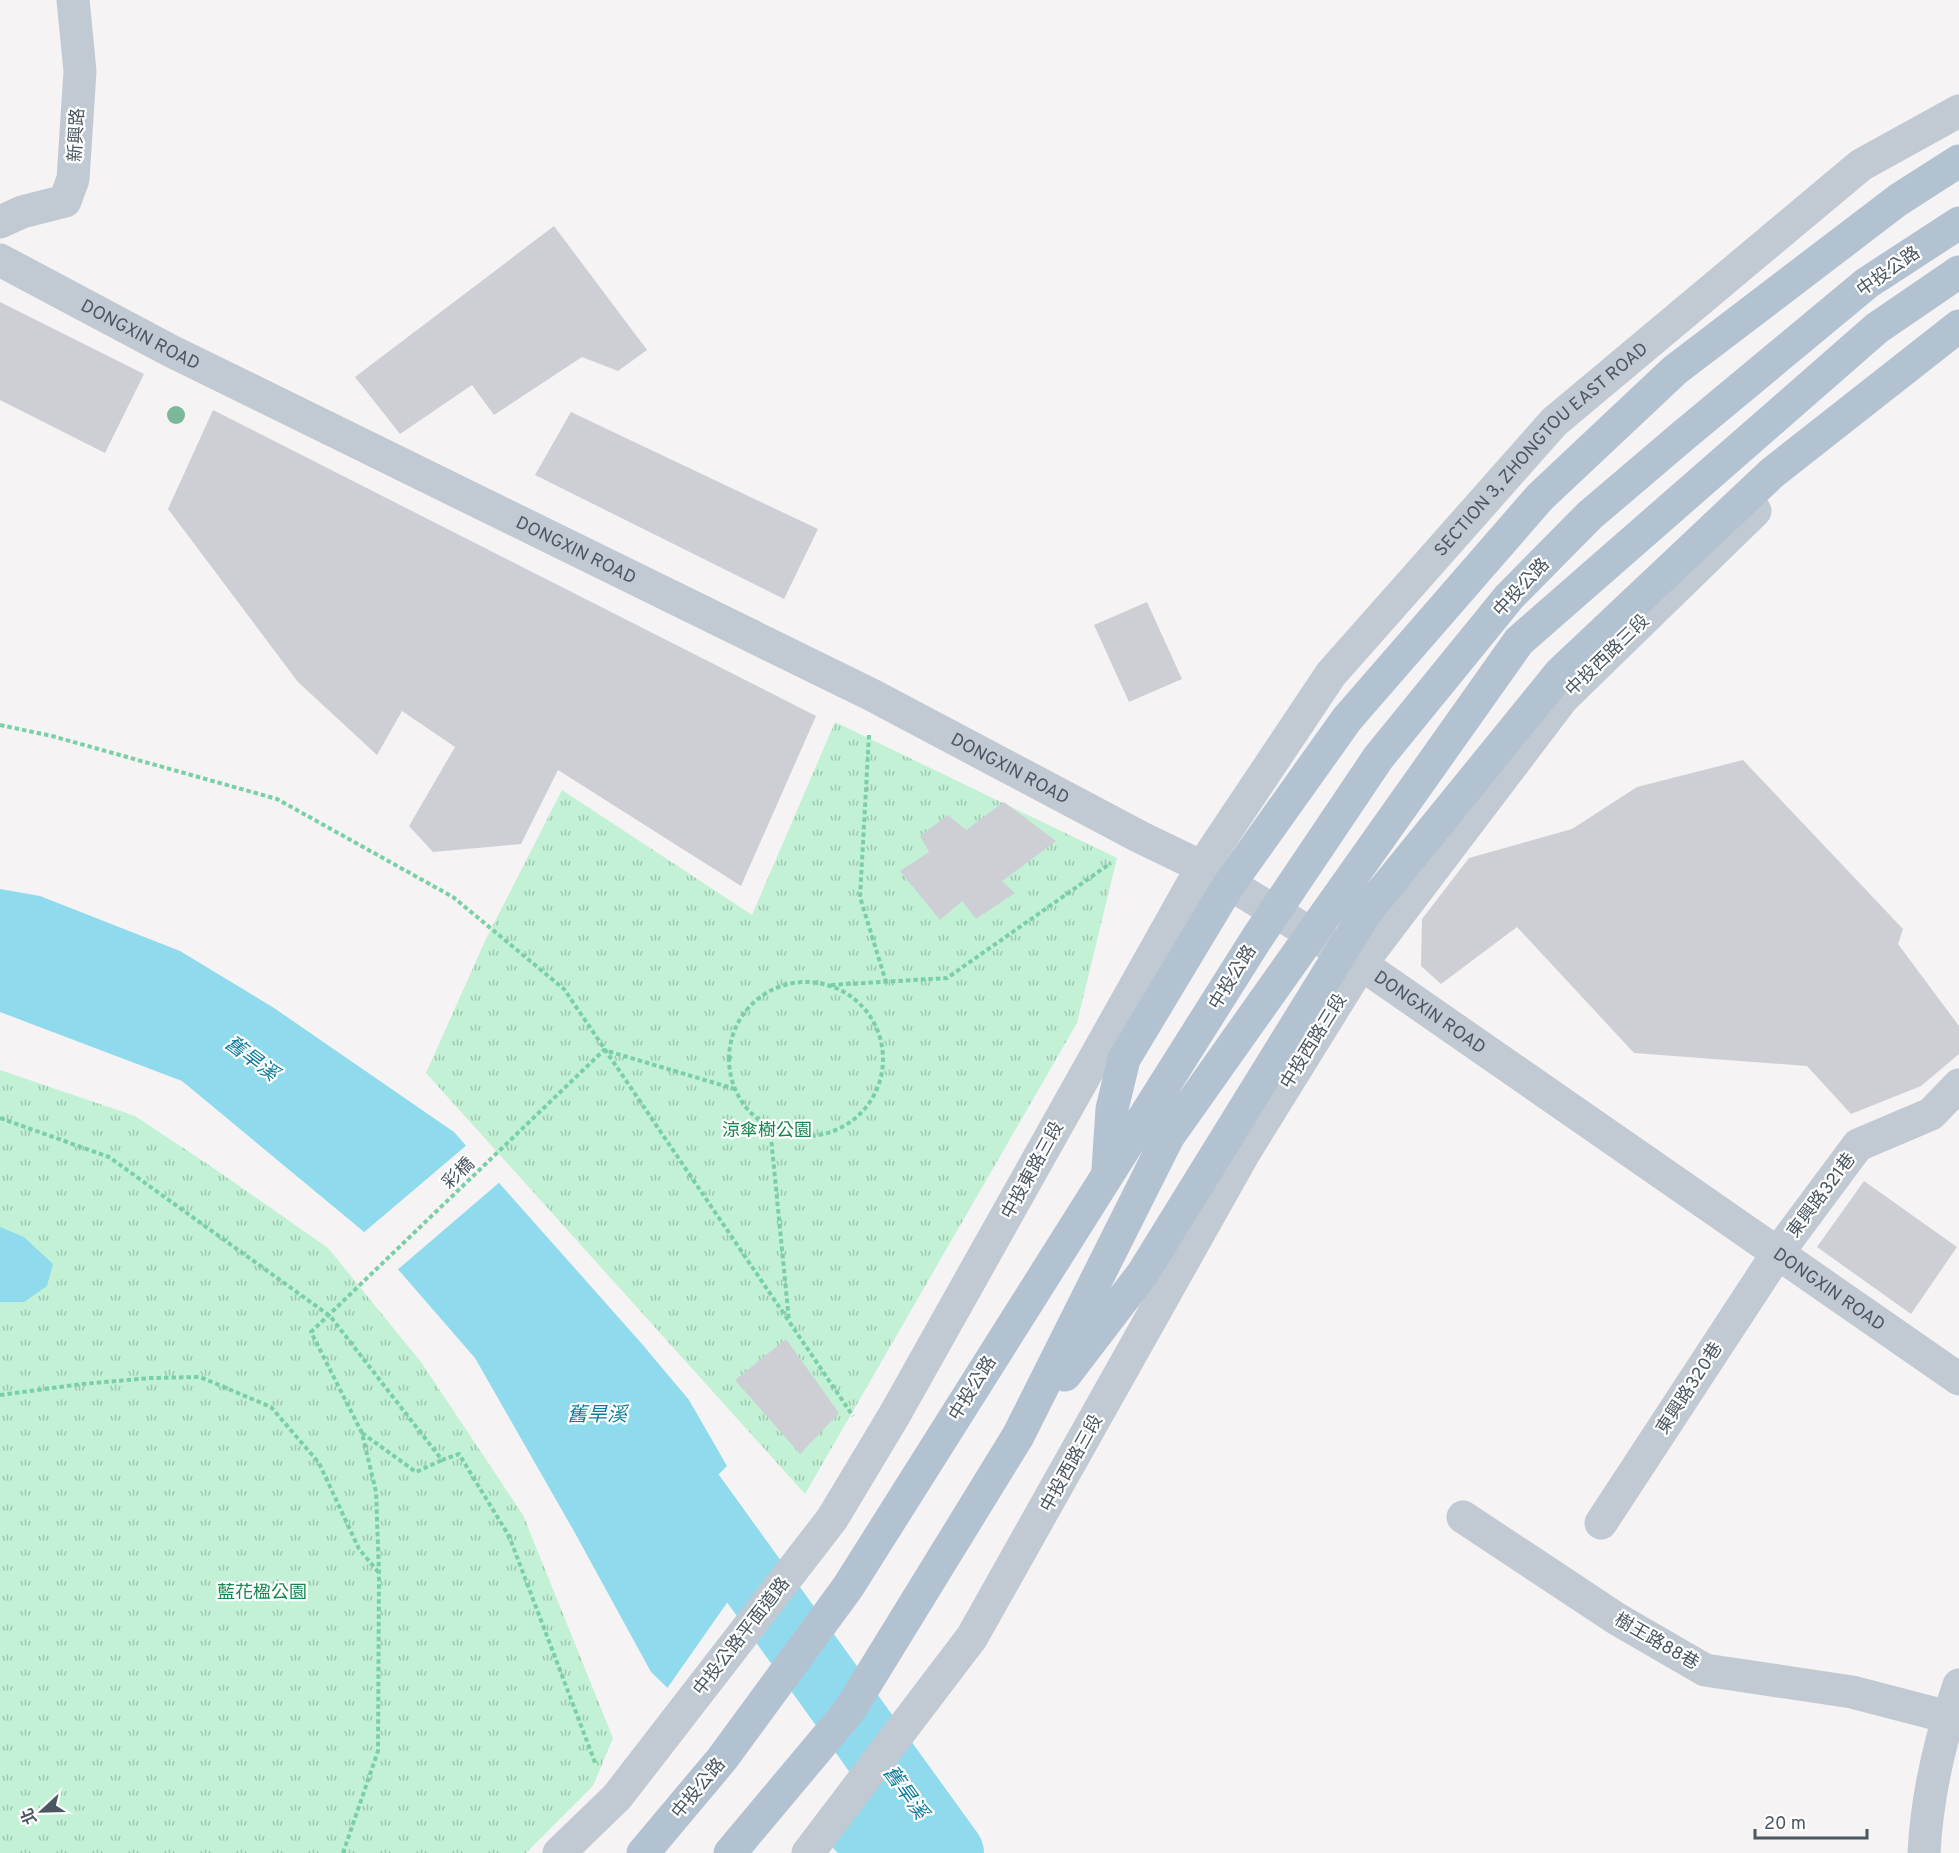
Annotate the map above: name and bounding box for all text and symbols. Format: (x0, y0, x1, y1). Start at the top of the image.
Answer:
street label: 新興路 (65, 108, 90, 163)
street label: 中投公路 (1853, 242, 1925, 302)
street label: DONGXIN ROAD (76, 295, 203, 376)
street label: SECTION 3, ZHONGTOU EAST ROAD (1430, 338, 1653, 562)
street label: DONGXIN ROAD (511, 512, 640, 590)
street label: 中投公路 (1489, 554, 1555, 622)
street label: 中投西路三段 (1561, 610, 1655, 702)
street label: DONGXIN ROAD (946, 729, 1073, 810)
street label: 中投公路 (1204, 941, 1262, 1014)
street label: DONGXIN ROAD (1369, 966, 1490, 1060)
street label: 中投西路三段 (1276, 990, 1353, 1094)
water label: 舊旱溪 (219, 1031, 285, 1090)
street label: 中投東路三段 (997, 1118, 1070, 1224)
park label: 涼傘樹公園 (722, 1120, 812, 1143)
street label: 東興路321巷 (1783, 1149, 1862, 1243)
street label: 彩橋 (438, 1153, 480, 1195)
street label: DONGXIN ROAD (1768, 1243, 1889, 1337)
street label: 東興路320巷 (1652, 1338, 1729, 1439)
street label: 中投公路 (944, 1352, 1002, 1425)
water label: 舊旱溪 (567, 1403, 630, 1429)
street label: 中投西路三段 (1036, 1411, 1109, 1517)
street label: 中投公路平面道路 (689, 1573, 796, 1701)
park label: 藍花楹公園 (217, 1582, 307, 1605)
street label: 樹王路88巷 (1610, 1609, 1703, 1676)
street label: 中投公路 (667, 1754, 731, 1824)
water label: 舊旱溪 (876, 1761, 934, 1828)
north arrow (12, 1781, 72, 1841)
scale bar (1755, 1802, 1868, 1840)
text: 北 (18, 1805, 42, 1827)
text: 20 m (1764, 1813, 1806, 1836)

